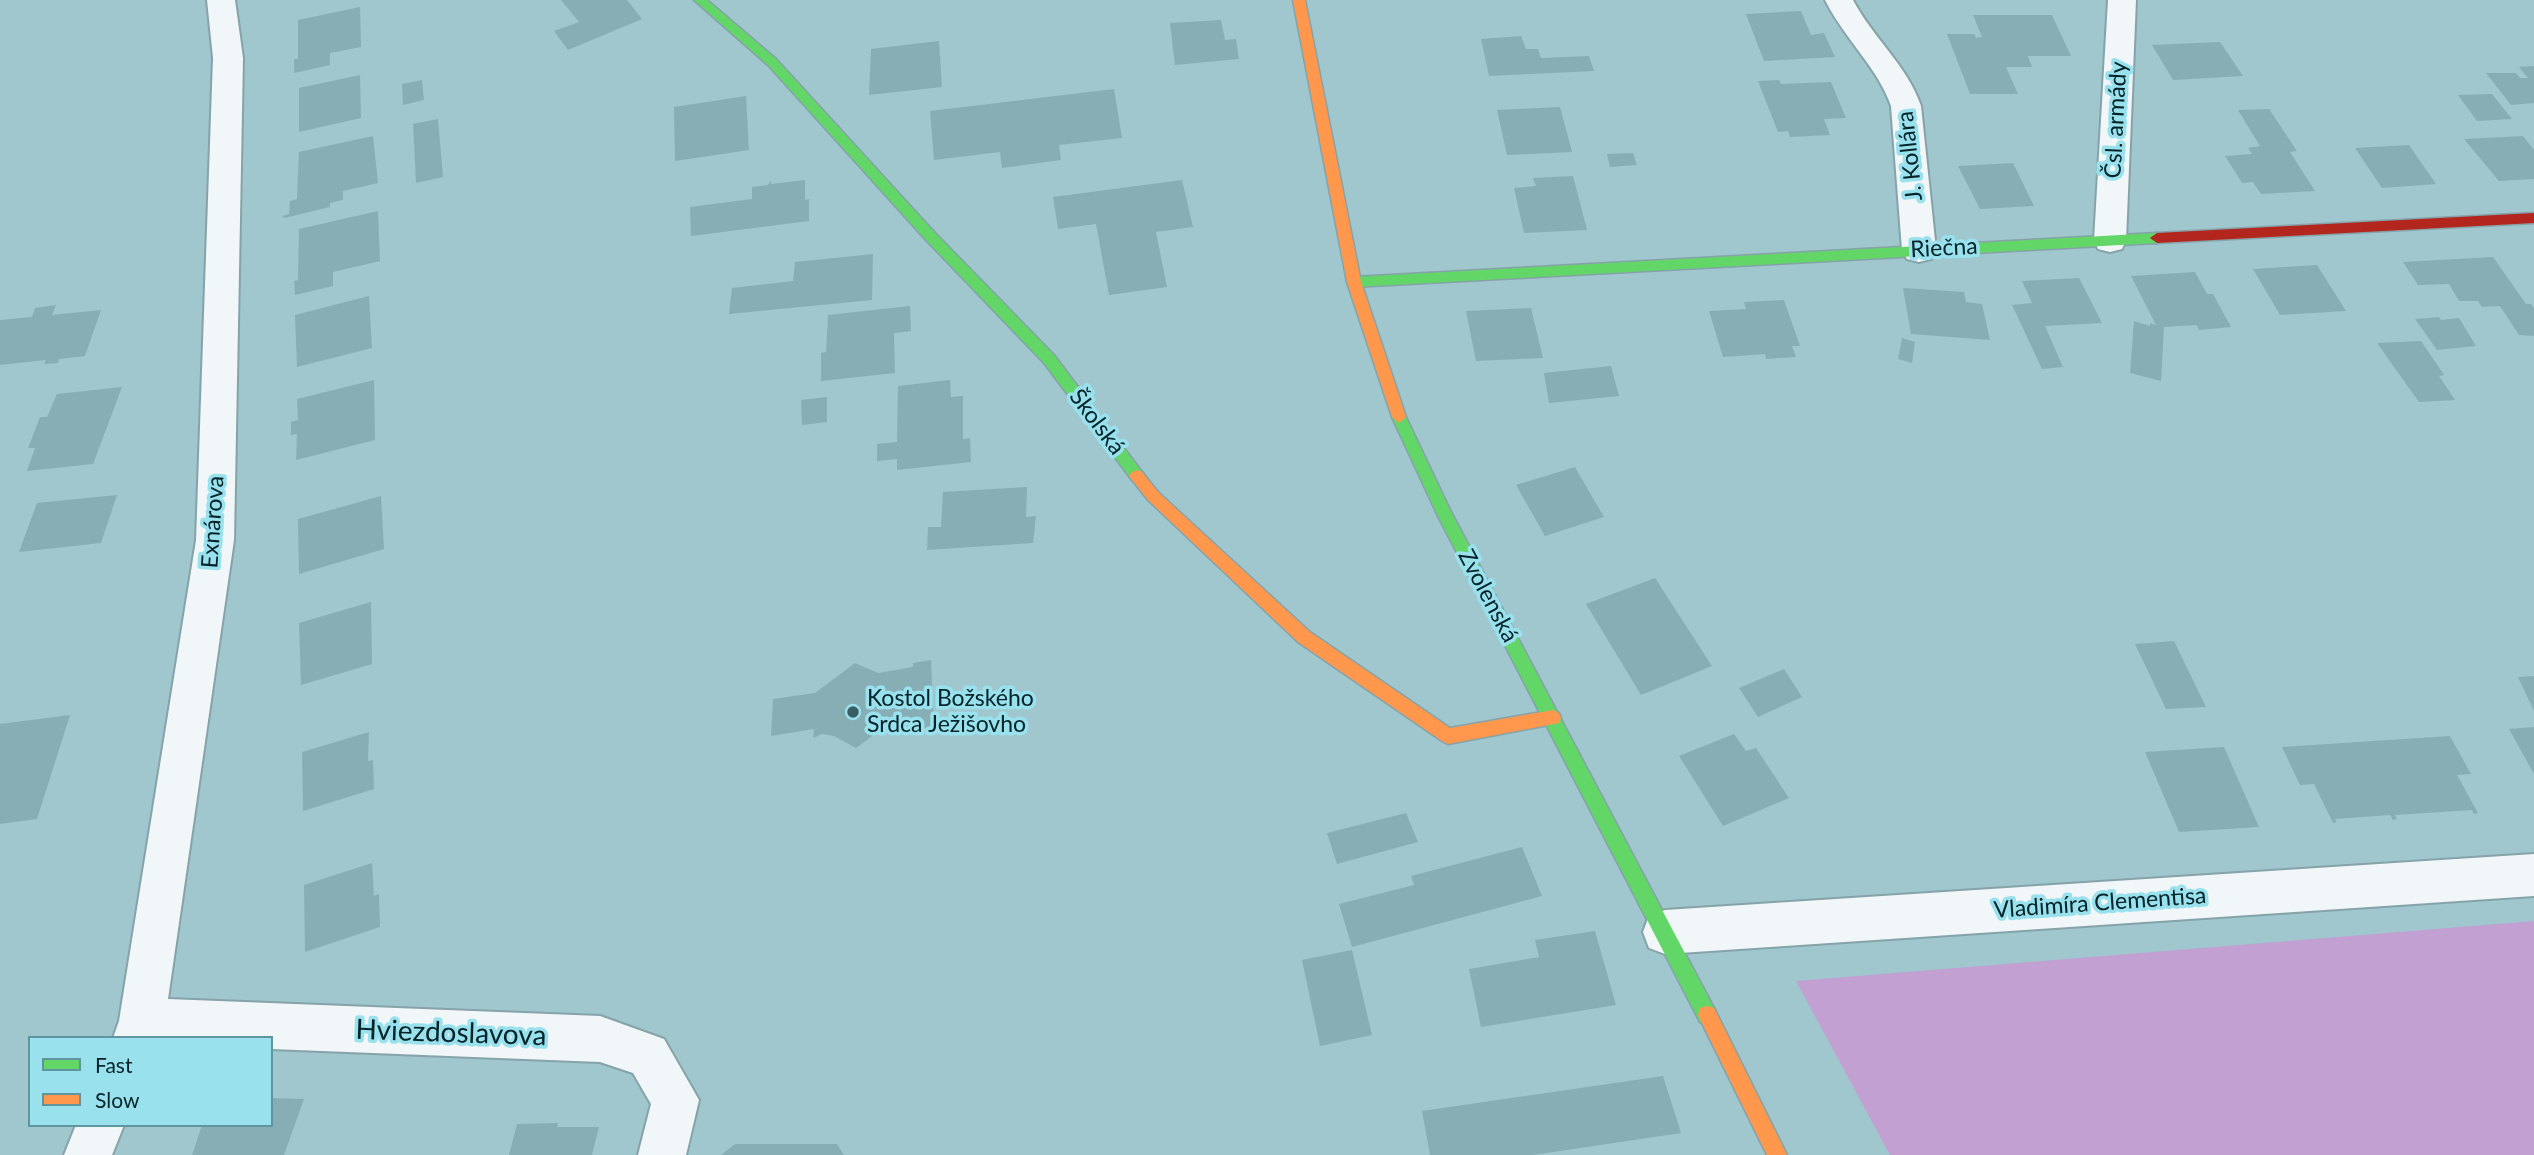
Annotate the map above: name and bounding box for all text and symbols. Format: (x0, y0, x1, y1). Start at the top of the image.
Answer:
street label: Čsl. armády (2099, 61, 2133, 179)
street label: J. Kollára (1892, 110, 1928, 202)
street label: Riečna (1910, 232, 1978, 264)
street label: Školská (1063, 384, 1131, 460)
street label: Exnárova (196, 475, 230, 569)
street label: Zvolenská (1452, 545, 1524, 647)
place label: Kostol Božského Srdca Ježišovho (867, 685, 1034, 739)
marker: Kostol Božského Srdca Ježišovho (845, 704, 861, 720)
street label: Vladimíra Clementisa (1993, 882, 2207, 924)
street label: Hviezdoslavova (355, 1013, 547, 1053)
legend (28, 1036, 273, 1127)
text: Fast (95, 1052, 132, 1077)
text: Slow (95, 1087, 139, 1112)

